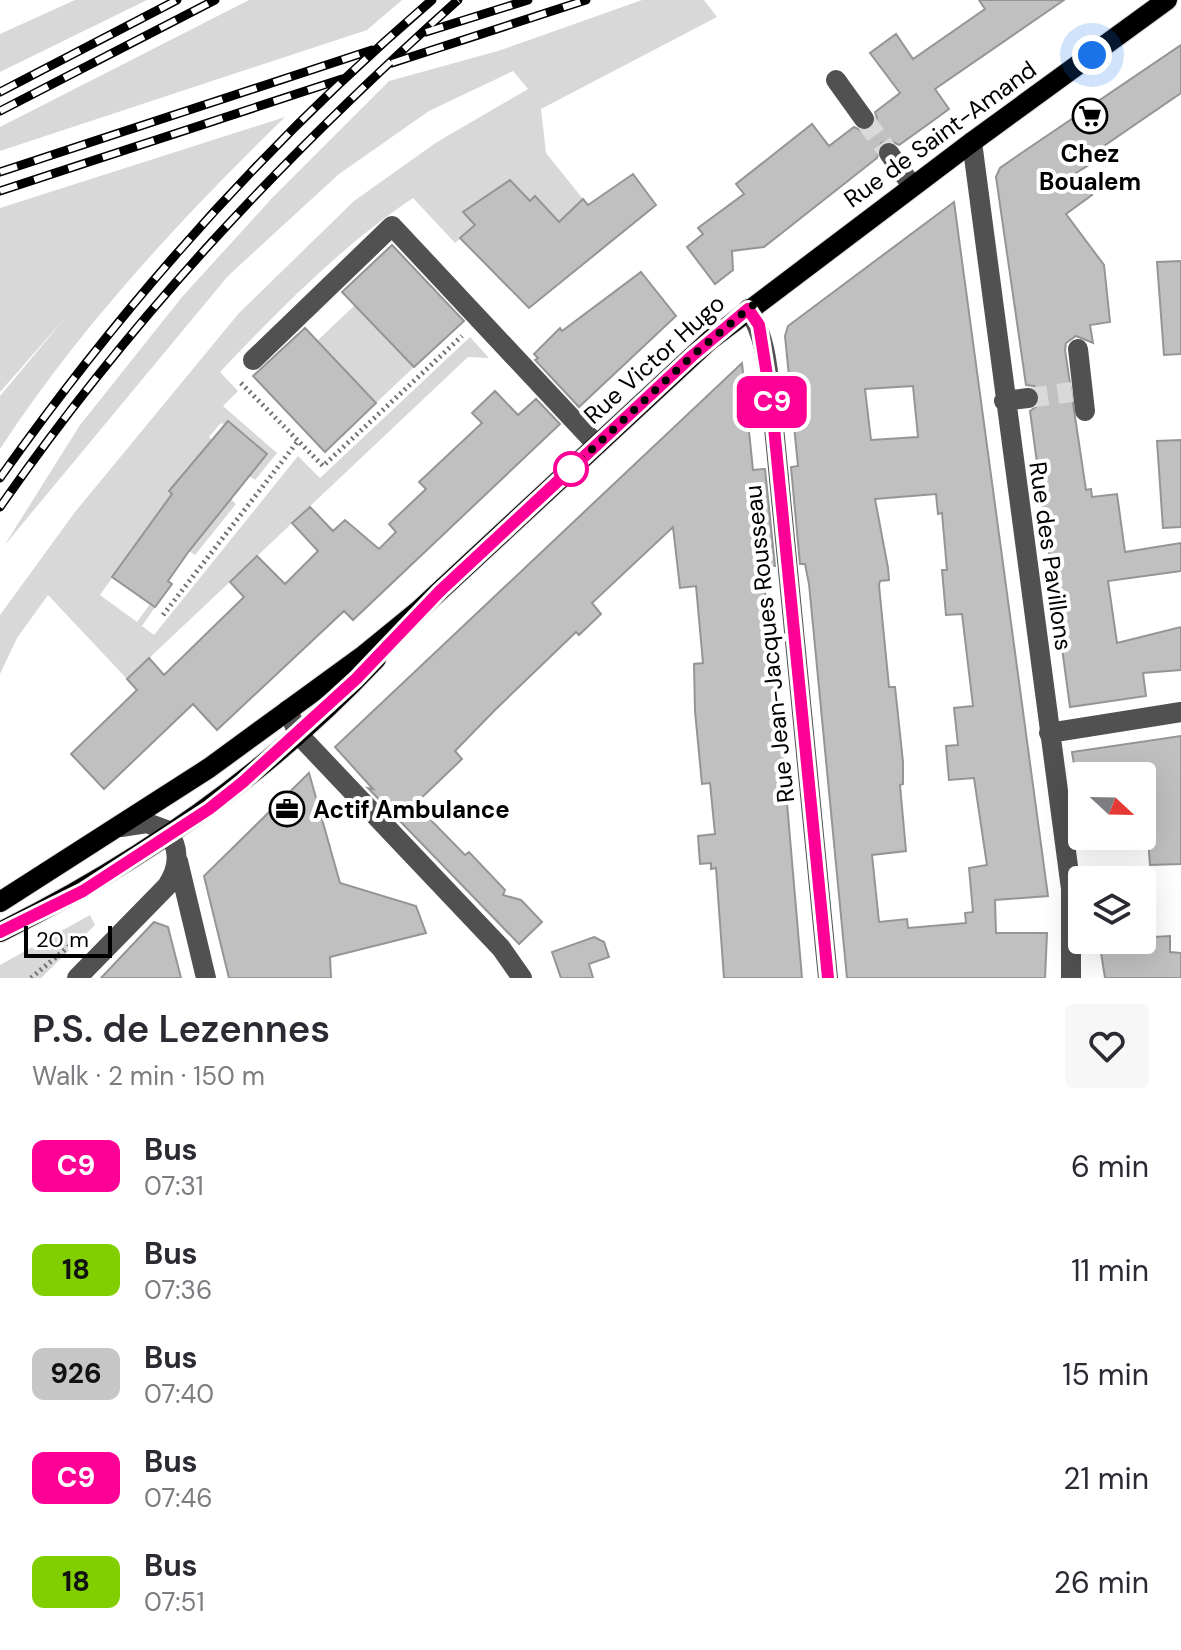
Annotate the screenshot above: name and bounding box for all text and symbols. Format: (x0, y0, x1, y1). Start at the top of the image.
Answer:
your location (1072, 35, 1112, 75)
street label: Rue de Saint-Amand (838, 54, 1042, 214)
supermarket icon: Chez Boualem (1071, 97, 1109, 135)
place label: Chez Boualem (1039, 138, 1141, 197)
street label: Rue Victor Hugo (577, 288, 731, 430)
line badge: C9 (736, 376, 808, 428)
text: C9 (753, 383, 791, 420)
unlabelled marker (554, 452, 588, 486)
street label: Rue des Pavillons (1022, 460, 1080, 652)
street label: Rue Jean-Jacques Rousseau (737, 484, 801, 804)
north arrow (1068, 762, 1156, 850)
map controls (1068, 762, 1156, 954)
office icon: Actif Ambulance (268, 790, 306, 828)
place label: Actif Ambulance (313, 794, 510, 825)
button: layers (1068, 866, 1156, 954)
scale bar (24, 922, 112, 958)
text: 20 m (36, 925, 89, 954)
text: P.S. de Lezennes (32, 1004, 330, 1054)
button: heart (1065, 1004, 1149, 1088)
text: Walk · 2 min · 150 m (32, 1059, 265, 1093)
text: Bus (144, 1130, 198, 1169)
text: C9 (57, 1147, 95, 1184)
text: 6 min (1071, 1147, 1149, 1186)
text: 07:31 (144, 1169, 204, 1203)
text: Bus (144, 1234, 198, 1273)
text: 18 (62, 1251, 90, 1288)
text: 11 min (1071, 1251, 1149, 1290)
text: 07:36 (144, 1273, 212, 1307)
text: Bus (144, 1338, 198, 1377)
text: 926 (50, 1355, 102, 1392)
text: 15 min (1062, 1355, 1149, 1394)
text: 07:40 (144, 1377, 214, 1411)
text: Bus (144, 1442, 198, 1481)
text: C9 (57, 1459, 95, 1496)
text: 21 min (1063, 1459, 1149, 1498)
text: 07:46 (144, 1481, 213, 1515)
text: Bus (144, 1546, 198, 1585)
text: 18 (62, 1563, 90, 1600)
text: 26 min (1054, 1563, 1149, 1602)
text: 07:51 (144, 1585, 205, 1619)

